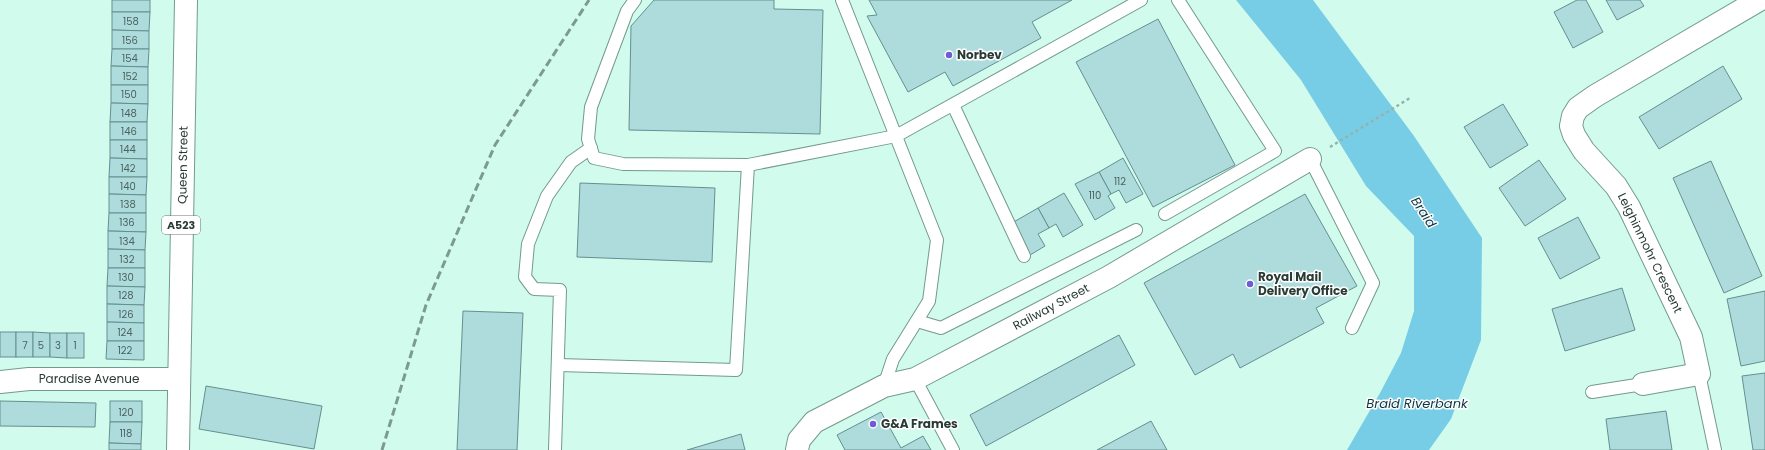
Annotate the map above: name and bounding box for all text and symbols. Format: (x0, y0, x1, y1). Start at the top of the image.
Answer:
house number: 158 (123, 14, 139, 29)
house number: 156 (122, 33, 138, 48)
place label: Norbev (957, 46, 1002, 63)
marker: Norbev (944, 50, 954, 60)
house number: 154 (122, 51, 138, 66)
house number: 152 (122, 69, 138, 84)
house number: 150 (121, 87, 137, 102)
house number: 148 (121, 106, 137, 121)
house number: 146 (121, 124, 137, 139)
street label: Queen Street (173, 126, 192, 204)
house number: 144 (120, 142, 136, 157)
house number: 142 (120, 161, 136, 176)
house number: 112 (1114, 174, 1126, 189)
house number: 140 (120, 179, 136, 194)
house number: 110 (1089, 188, 1101, 203)
street label: Leighinmohr Crescent (1614, 190, 1687, 316)
water label: Braid (1406, 193, 1441, 232)
house number: 138 (120, 197, 136, 212)
house number: 136 (119, 215, 135, 230)
road number: A523 (162, 216, 200, 234)
house number: 134 (119, 234, 135, 249)
house number: 132 (120, 252, 135, 267)
place label: Royal Mail Delivery Office (1258, 268, 1348, 299)
house number: 130 (118, 270, 134, 285)
street label: Railway Street (1010, 279, 1092, 334)
marker: Royal Mail Delivery Office (1245, 279, 1255, 289)
house number: 128 (118, 288, 134, 303)
house number: 126 (118, 307, 134, 322)
house number: 124 (117, 325, 133, 340)
house number: 7 (22, 338, 28, 353)
house number: 5 (38, 338, 44, 353)
house number: 3 (55, 338, 61, 353)
house number: 1 (73, 338, 77, 353)
house number: 122 (118, 343, 133, 358)
street label: Paradise Avenue (39, 370, 139, 387)
water label: Braid Riverbank (1366, 394, 1469, 413)
house number: 120 (118, 405, 134, 420)
place label: G&A Frames (881, 415, 958, 432)
marker: G&A Frames (868, 419, 878, 429)
house number: 118 (120, 426, 132, 441)

